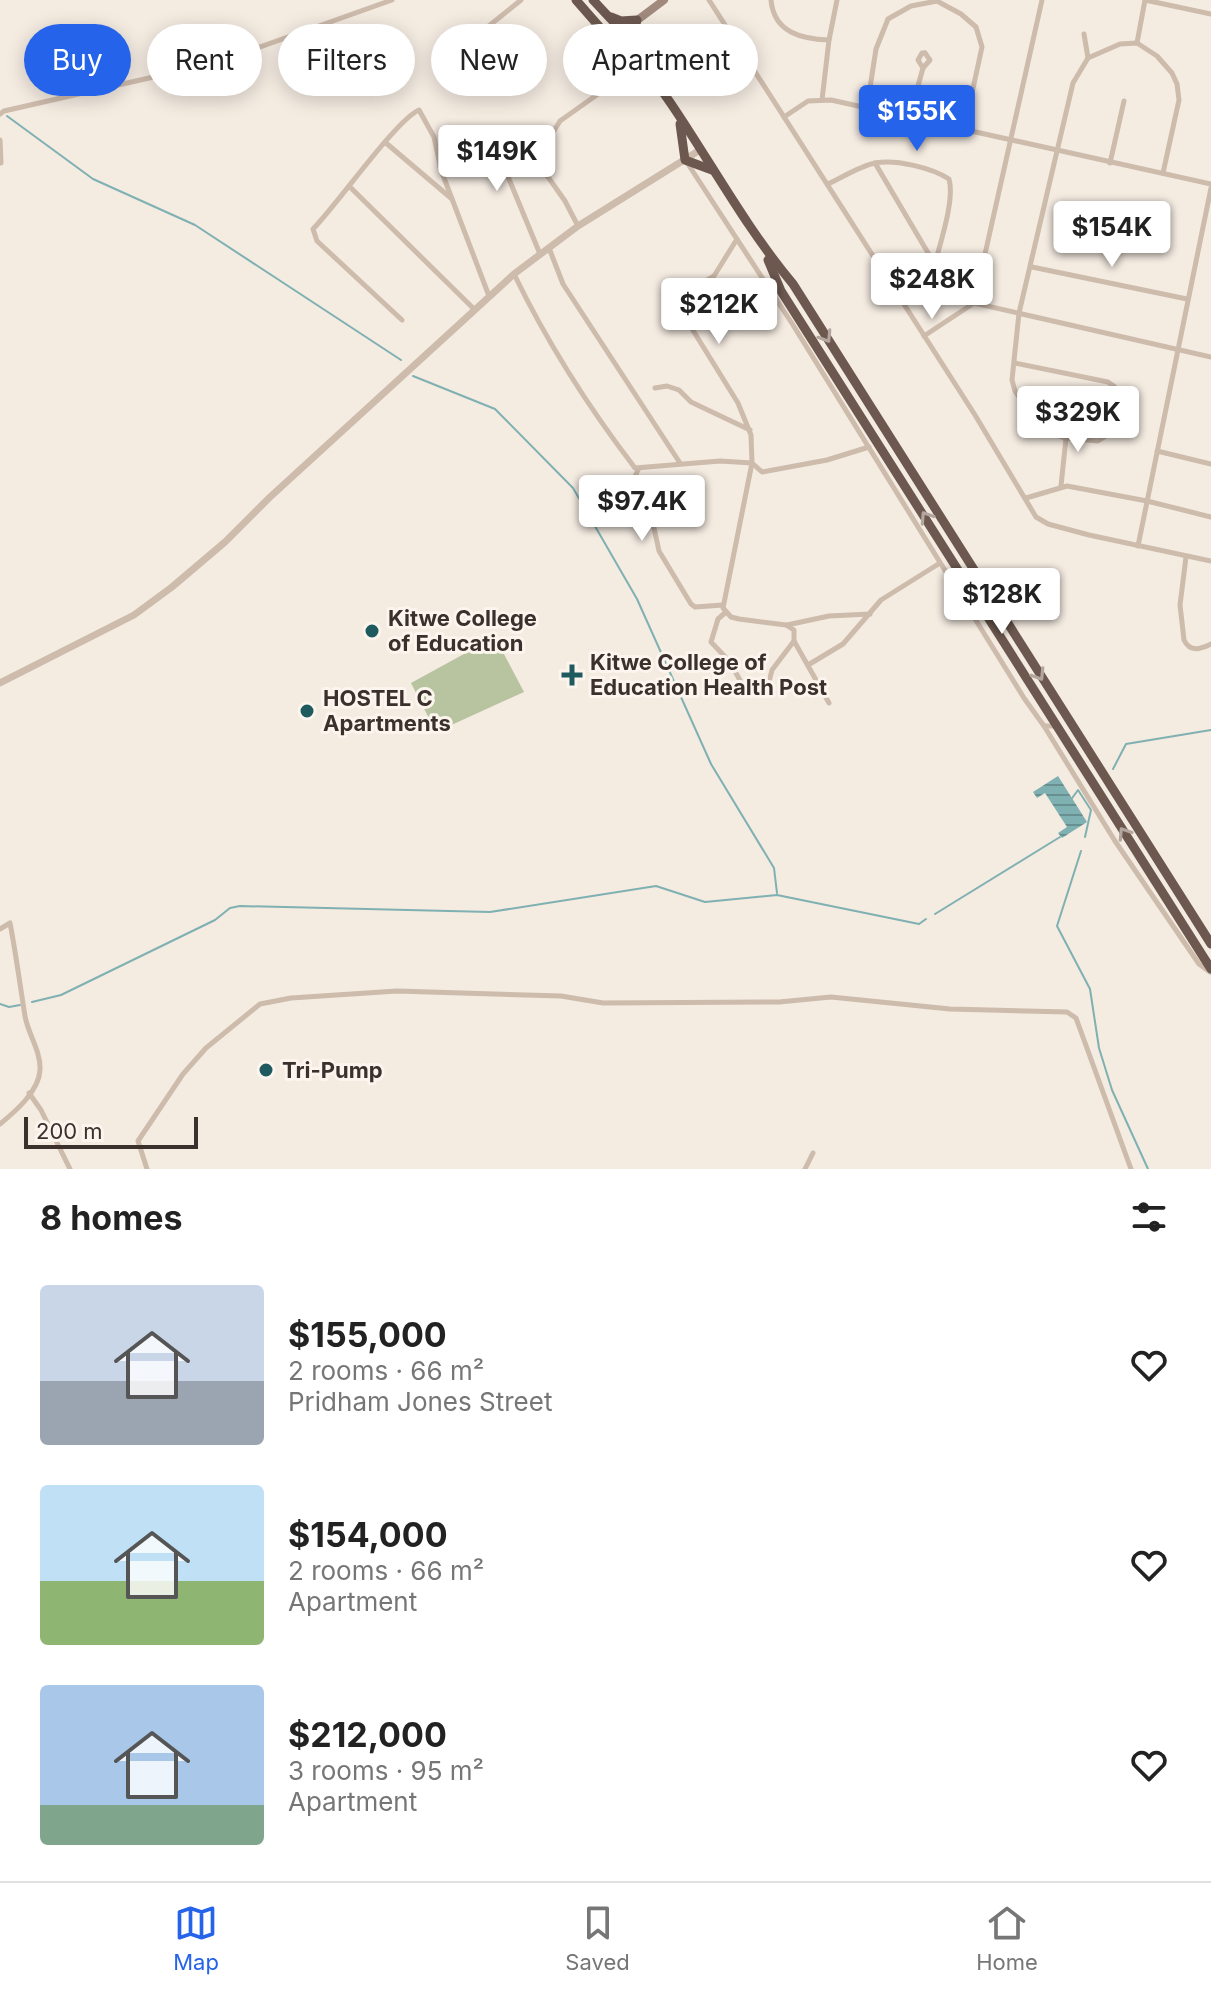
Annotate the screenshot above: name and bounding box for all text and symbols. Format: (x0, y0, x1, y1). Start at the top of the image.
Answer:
chip: Buy (24, 24, 131, 96)
chip: Rent (147, 24, 262, 96)
chip: Filters (278, 24, 415, 96)
chip: New (431, 24, 547, 96)
chip: Apartment (563, 24, 758, 96)
pin: $155K (861, 85, 973, 153)
text: $155K (877, 95, 957, 126)
pin: $149K (441, 125, 553, 193)
text: $149K (456, 135, 538, 166)
pin: $154K (1056, 201, 1168, 269)
text: $154K (1071, 211, 1153, 242)
pin: $248K (876, 253, 988, 321)
text: $248K (889, 263, 975, 294)
pin: $212K (663, 278, 775, 346)
text: $212K (679, 288, 759, 319)
one-way arrow (816, 328, 831, 343)
pin: $329K (1022, 386, 1134, 454)
text: $329K (1035, 396, 1121, 427)
pin: $97.4K (577, 475, 707, 543)
text: $97.4K (597, 485, 687, 516)
one-way arrow (921, 512, 936, 526)
pin: $128K (946, 568, 1058, 636)
text: $128K (962, 578, 1042, 609)
place label: Kitwe College of Education (388, 605, 537, 656)
marker: Kitwe College of Education (363, 622, 381, 640)
place label: Kitwe College of Education Health Post (590, 649, 827, 700)
marker: Kitwe College of Education Health Post (561, 664, 583, 686)
one-way arrow (1030, 666, 1045, 681)
place label: HOSTEL C Apartments (323, 685, 451, 736)
marker: HOSTEL C Apartments (298, 702, 316, 720)
one-way arrow (1118, 827, 1133, 841)
place label: Tri-Pump (282, 1057, 383, 1083)
marker: Tri-Pump (257, 1061, 275, 1079)
scale bar (24, 1113, 198, 1149)
text: 200 m (36, 1118, 103, 1144)
icon: filters (1127, 1195, 1171, 1239)
text: 8 homes (40, 1197, 183, 1238)
text: $155,000 (288, 1314, 447, 1355)
icon: home (104, 1317, 200, 1413)
icon: heart (1127, 1343, 1171, 1387)
text: 2 rooms · 66 m² (288, 1355, 484, 1386)
text: Pridham Jones Street (288, 1386, 552, 1417)
text: $154,000 (288, 1514, 448, 1555)
icon: home (104, 1517, 200, 1613)
icon: heart (1127, 1543, 1171, 1587)
text: 2 rooms · 66 m² (288, 1555, 484, 1586)
text: Apartment (288, 1586, 417, 1617)
text: $212,000 (288, 1714, 447, 1755)
icon: home (104, 1717, 200, 1813)
icon: heart (1127, 1743, 1171, 1787)
text: 3 rooms · 95 m² (288, 1755, 484, 1786)
text: Apartment (288, 1786, 417, 1817)
tab: Map (173, 1901, 219, 1975)
tab: Saved (565, 1901, 630, 1975)
tab: Home (976, 1901, 1038, 1975)

